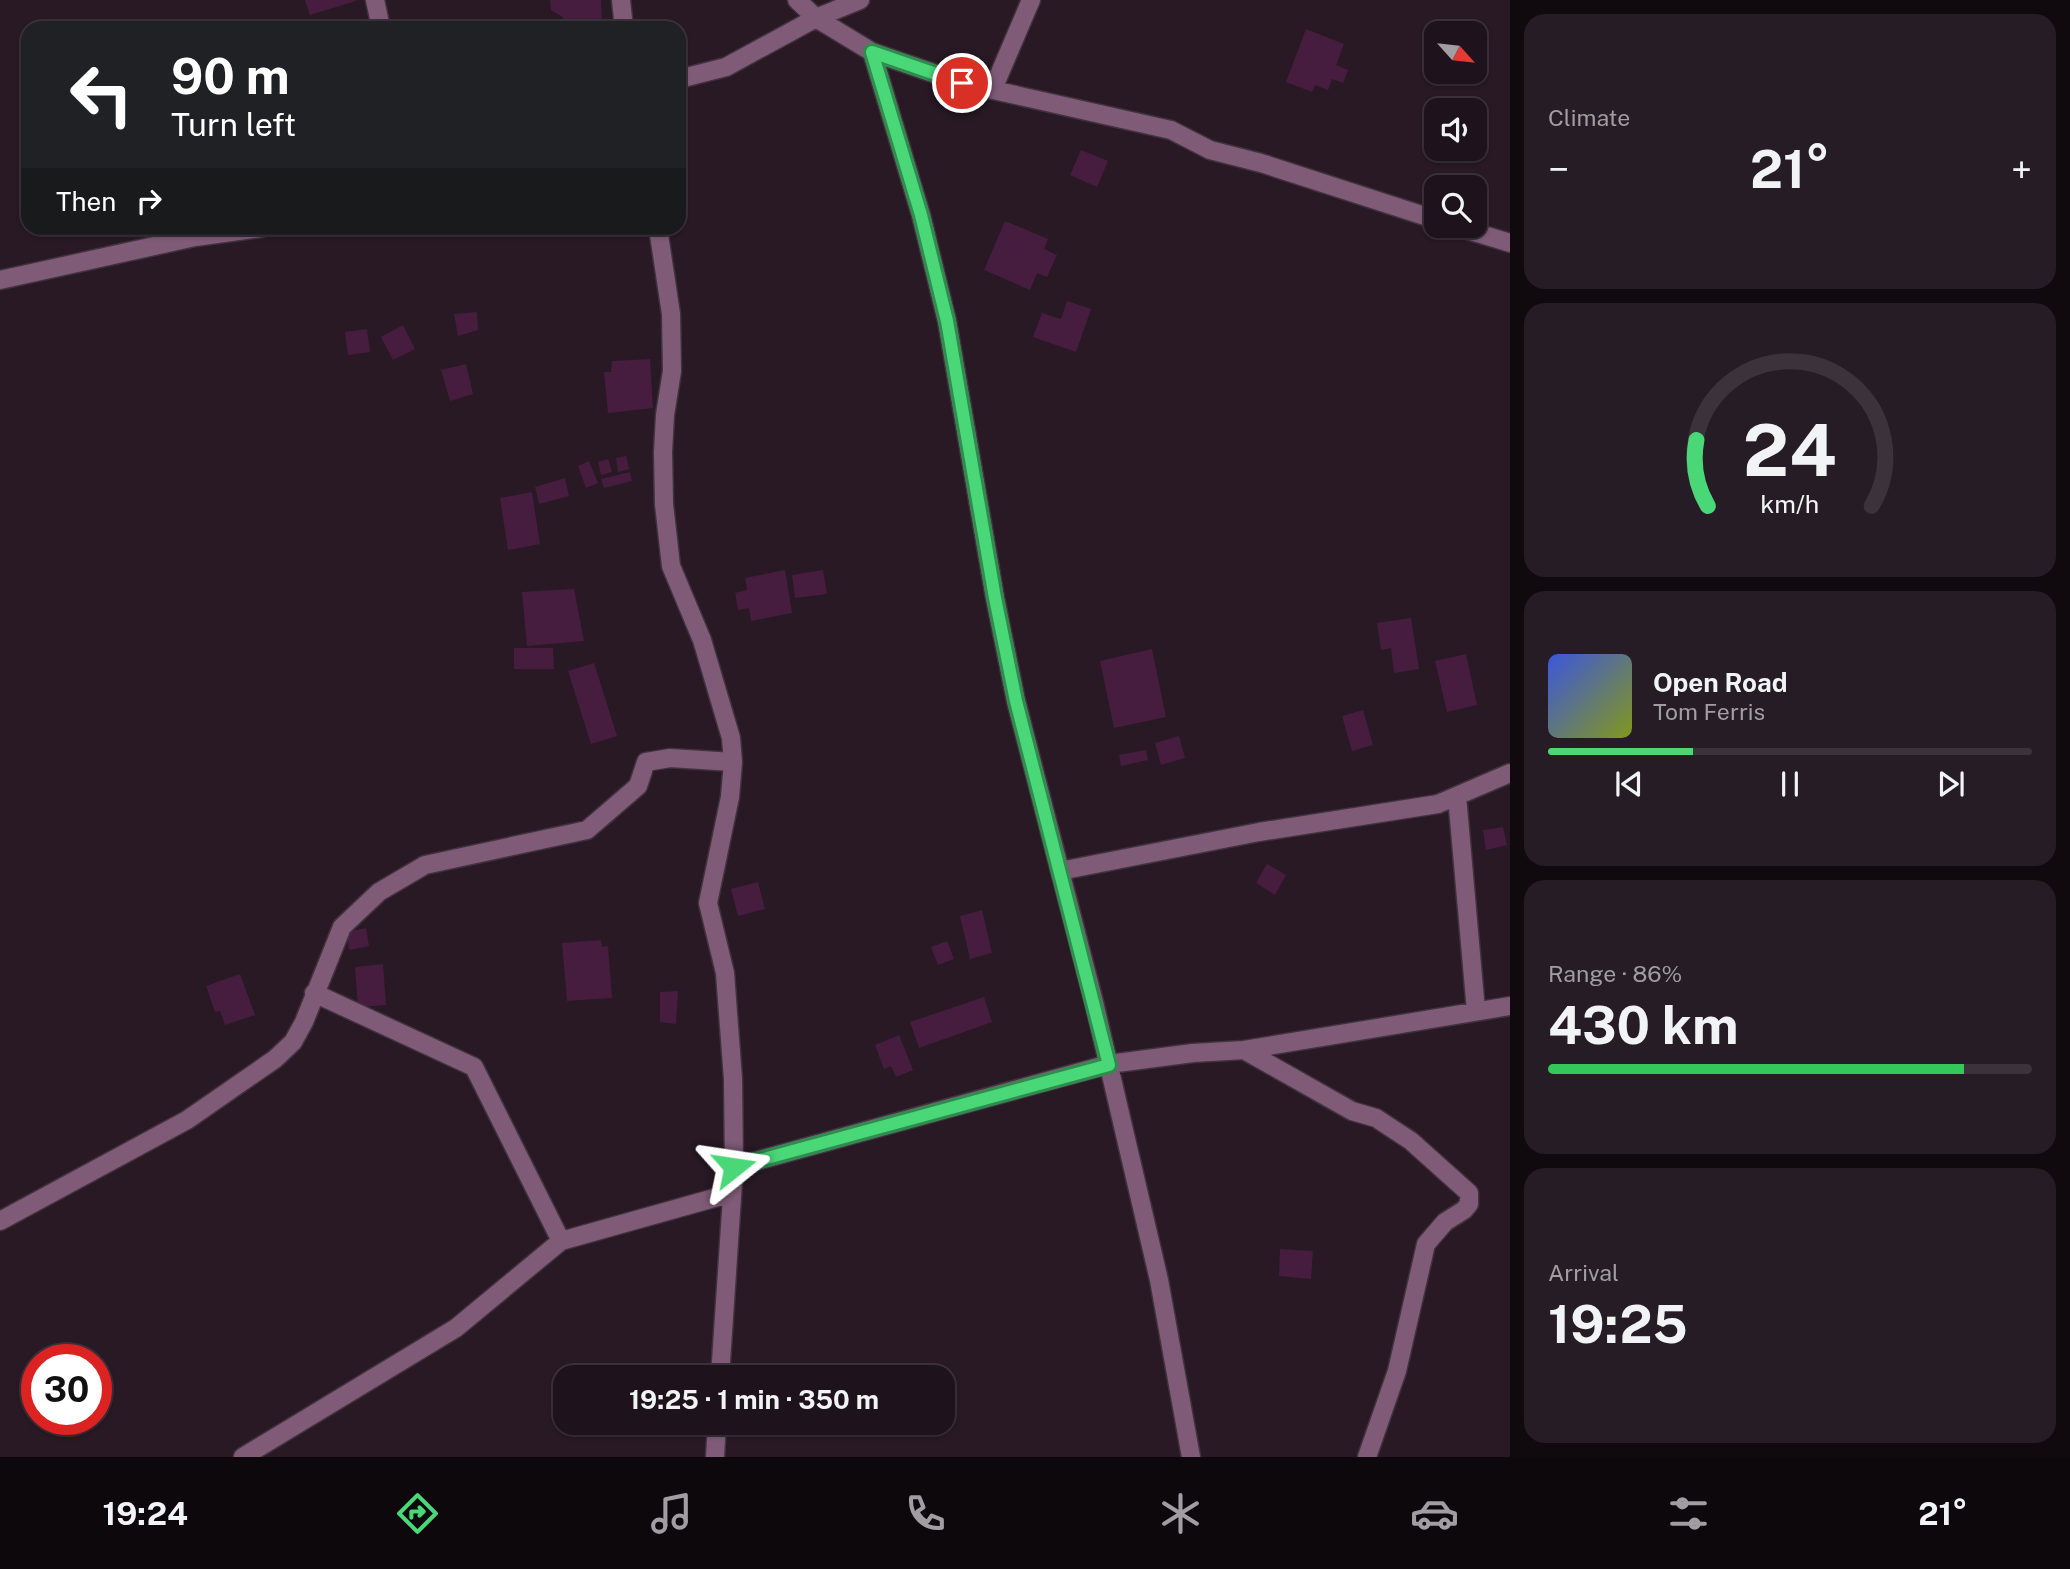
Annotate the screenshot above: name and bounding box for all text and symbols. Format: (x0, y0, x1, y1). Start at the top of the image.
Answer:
north arrow (1424, 21, 1488, 84)
map controls (1424, 21, 1487, 238)
text: 90 m (171, 47, 290, 105)
icon: left (56, 49, 147, 140)
pin (932, 53, 992, 113)
icon: arrive (943, 64, 981, 102)
button: sound (1424, 98, 1487, 161)
text: Climate (1548, 104, 1630, 131)
text: Turn left (171, 106, 296, 143)
text: 21° (1750, 139, 1830, 200)
text: − (1548, 147, 1569, 192)
text: + (2011, 147, 2032, 192)
button: search (1424, 175, 1487, 238)
icon: right (130, 182, 168, 220)
text: Then (56, 186, 116, 217)
text: 24 (1743, 407, 1837, 492)
text: km/h (1761, 489, 1819, 519)
text: Open Road (1653, 667, 1788, 698)
text: Tom Ferris (1653, 698, 1765, 725)
icon: previous (1610, 765, 1648, 803)
icon: pause (1771, 765, 1809, 803)
icon: next (1932, 765, 1970, 803)
text: Range · 86% (1548, 960, 1682, 987)
text: 430 km (1548, 995, 1738, 1056)
position arrow (697, 1130, 771, 1204)
text: Arrival (1548, 1259, 1619, 1286)
text: 19:25 (1548, 1294, 1688, 1355)
speed limit sign: 30 (21, 1344, 112, 1435)
text: 19:25 · 1 min · 350 m (629, 1384, 879, 1415)
icon: directions (393, 1489, 442, 1538)
icon: music (647, 1489, 696, 1538)
icon: phone (901, 1489, 950, 1538)
icon: climate (1156, 1489, 1205, 1538)
icon: car (1410, 1489, 1459, 1538)
icon: filters (1664, 1489, 1713, 1538)
text: 19:24 (103, 1495, 188, 1532)
text: 21° (1918, 1495, 1967, 1532)

